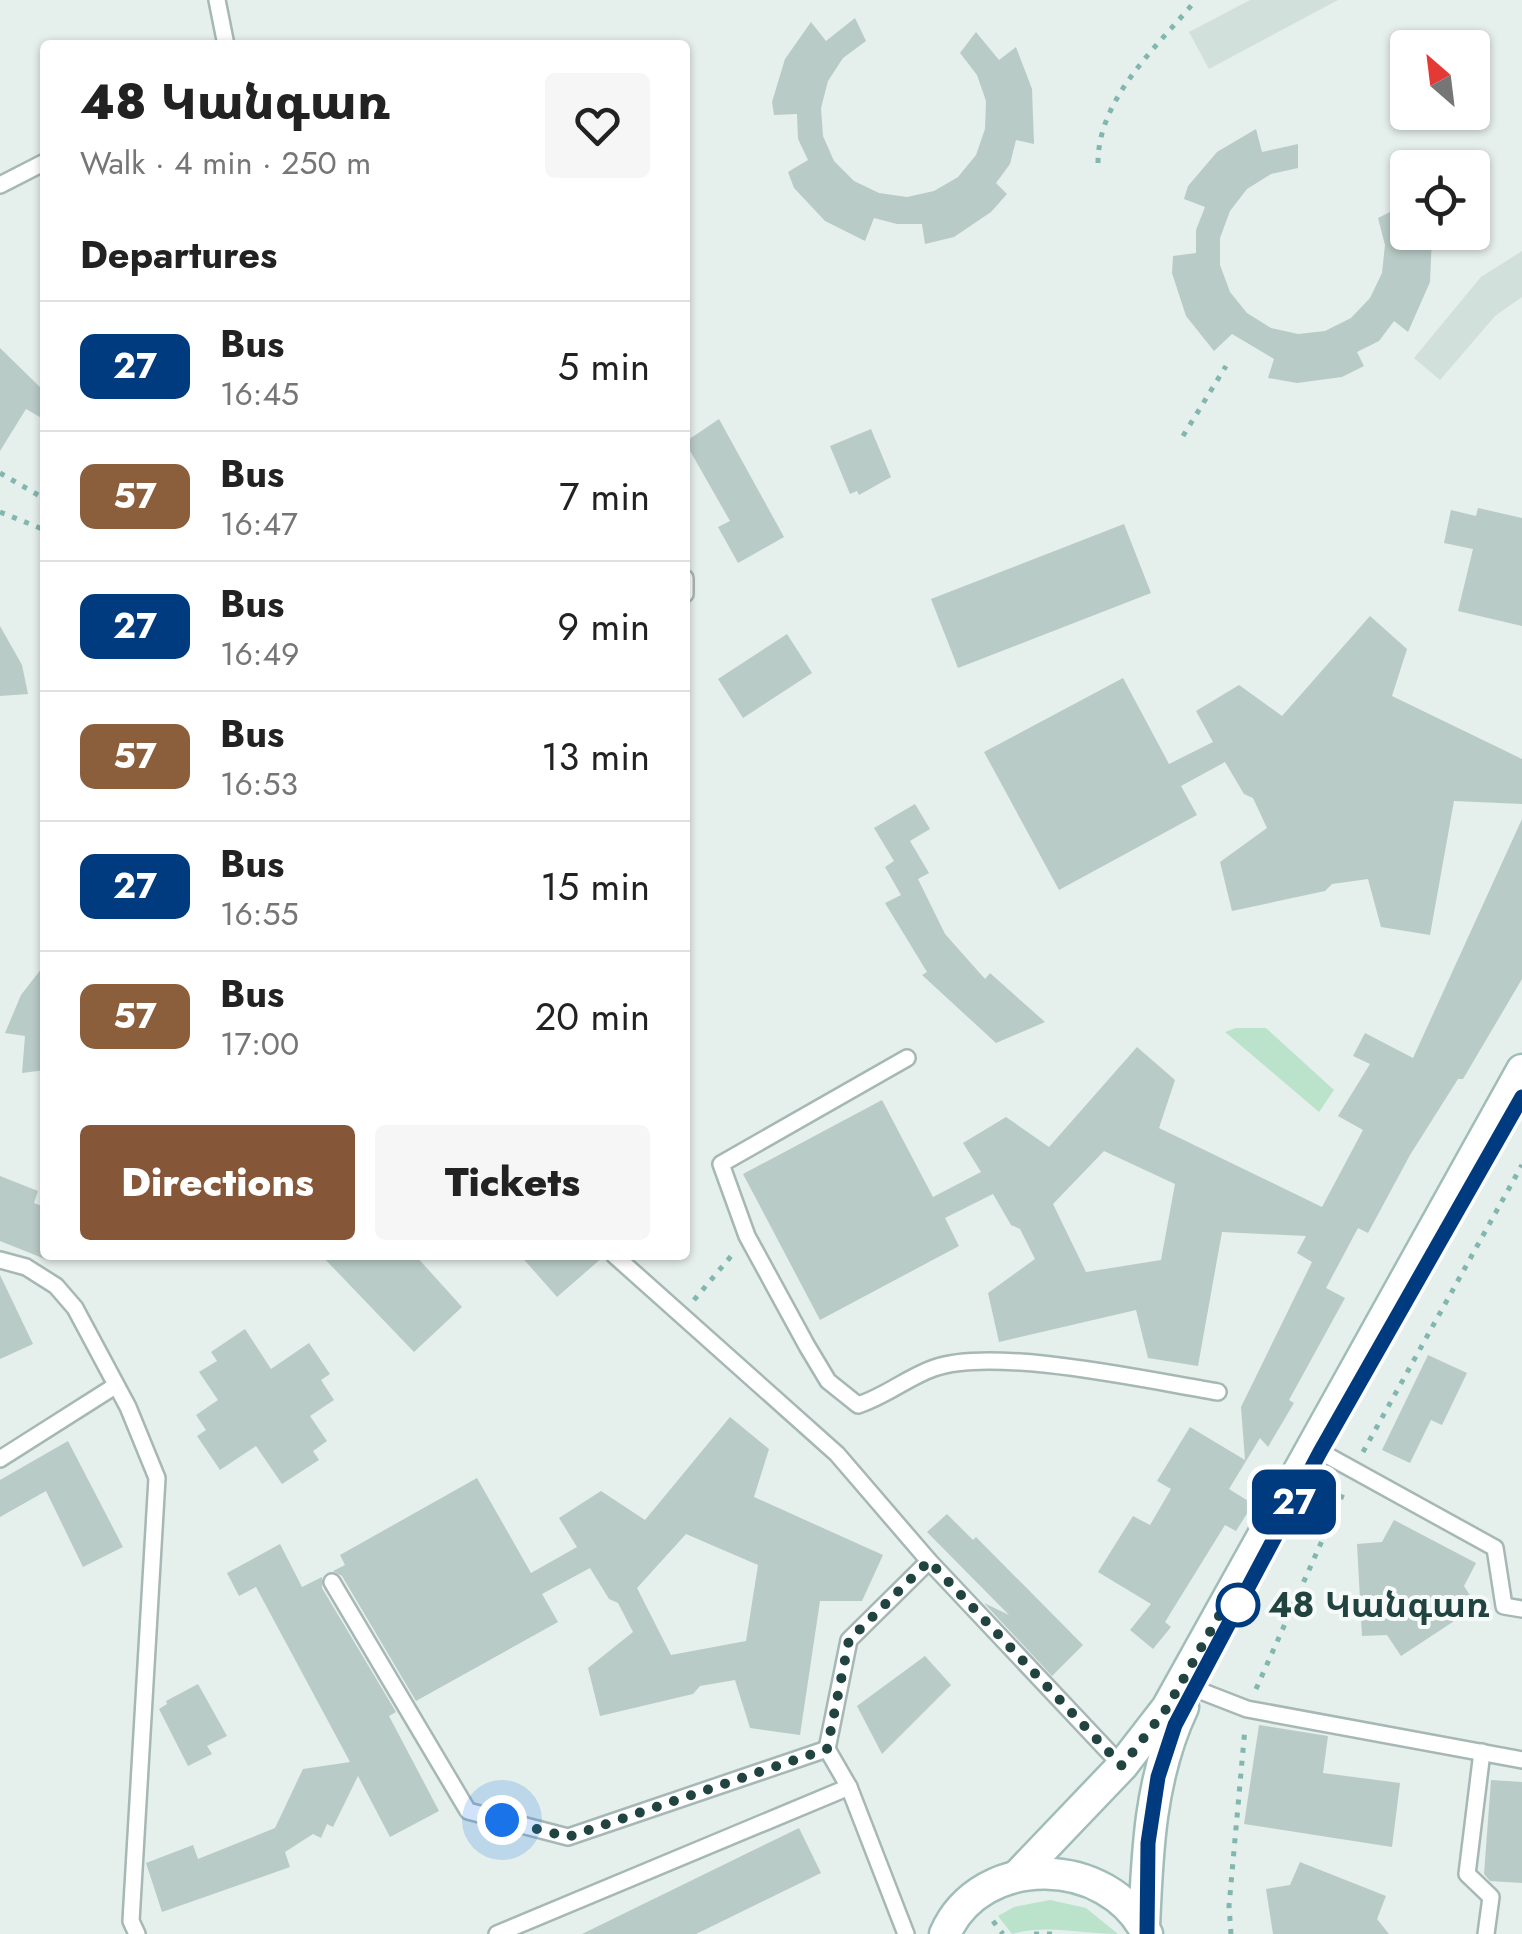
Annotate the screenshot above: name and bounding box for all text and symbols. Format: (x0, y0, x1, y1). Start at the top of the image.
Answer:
north arrow (1390, 30, 1490, 130)
map controls (1390, 30, 1490, 250)
text: 48 Կանգառ (80, 68, 390, 137)
button: heart (545, 73, 650, 178)
text: Walk · 4 min · 250 m (80, 140, 371, 186)
button: locate (1390, 150, 1490, 250)
text: Departures (80, 227, 277, 282)
text: Bus (220, 316, 284, 371)
text: 5 min (558, 339, 650, 394)
text: 27 (113, 341, 157, 391)
text: 16:45 (220, 371, 299, 417)
text: Bus (220, 446, 284, 501)
text: 7 min (559, 469, 650, 524)
text: 57 (113, 471, 157, 521)
text: 16:47 (220, 501, 298, 547)
text: Bus (220, 576, 284, 631)
text: 9 min (557, 599, 650, 654)
text: 27 (113, 601, 157, 651)
text: 16:49 (220, 631, 300, 677)
text: Bus (220, 706, 284, 761)
text: 13 min (541, 729, 650, 784)
text: 57 (113, 731, 157, 781)
text: 16:53 (220, 761, 298, 807)
text: Bus (220, 836, 284, 891)
text: 15 min (541, 859, 650, 914)
text: 27 (113, 861, 157, 911)
text: 16:55 (220, 891, 299, 937)
text: Bus (220, 966, 284, 1021)
text: 20 min (535, 989, 650, 1044)
text: 57 (113, 991, 157, 1041)
text: 17:00 (220, 1021, 299, 1067)
button: Directions (80, 1125, 355, 1240)
button: Tickets (375, 1125, 650, 1240)
line badge: 27 (1249, 1470, 1339, 1534)
text: 27 (1272, 1477, 1316, 1527)
place label: 48 Կանգառ (1268, 1580, 1490, 1630)
marker: 48 Կանգառ (1217, 1584, 1259, 1626)
your location (477, 1795, 527, 1845)

